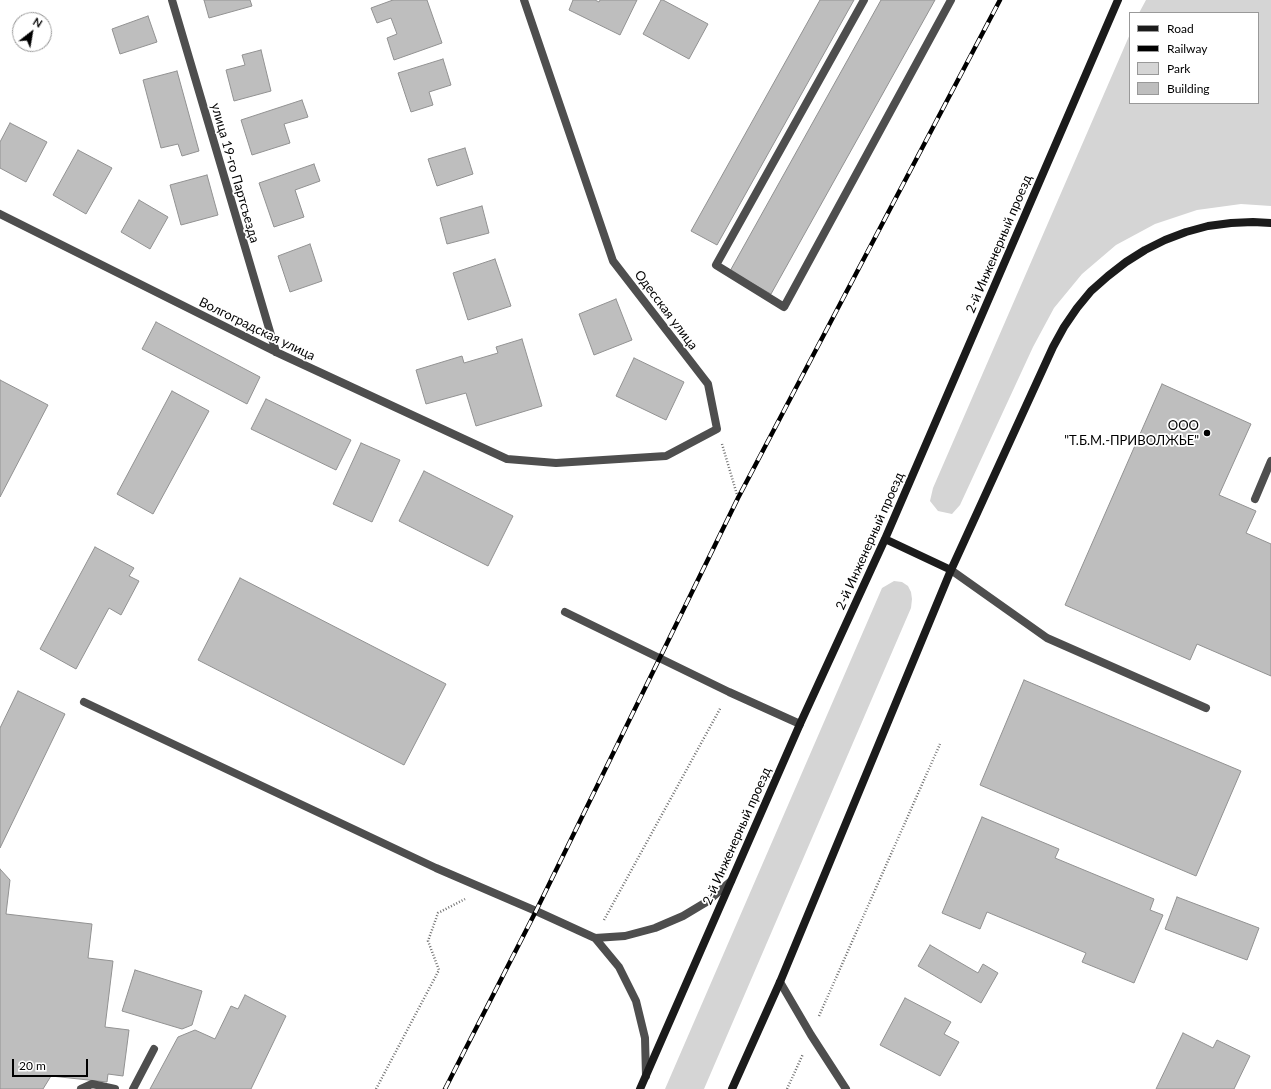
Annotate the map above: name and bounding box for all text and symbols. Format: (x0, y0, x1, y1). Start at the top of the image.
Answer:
north arrow (12, 12, 52, 52)
legend (1129, 12, 1259, 104)
text: N (31, 14, 45, 30)
text: Road (1167, 21, 1194, 36)
text: Railway (1167, 41, 1207, 56)
text: Park (1167, 61, 1190, 76)
text: Building (1167, 81, 1210, 96)
street label: улица 19-го Партсъезда (208, 101, 262, 245)
street label: 2-й Инженерный проезд (963, 172, 1035, 316)
street label: Одесская улица (631, 267, 701, 353)
street label: Волгоградская улица (196, 294, 318, 364)
place label: ООО "Т.Б.М.-ПРИВОЛЖЬЕ" (1064, 418, 1199, 449)
marker: ООО "Т.Б.М.-ПРИВОЛЖЬЕ" (1202, 428, 1212, 438)
street label: 2-й Инженерный проезд (833, 470, 907, 612)
street label: 2-й Инженерный проезд (700, 765, 774, 907)
scale bar (14, 1051, 90, 1077)
text: 20 m (19, 1058, 46, 1073)

